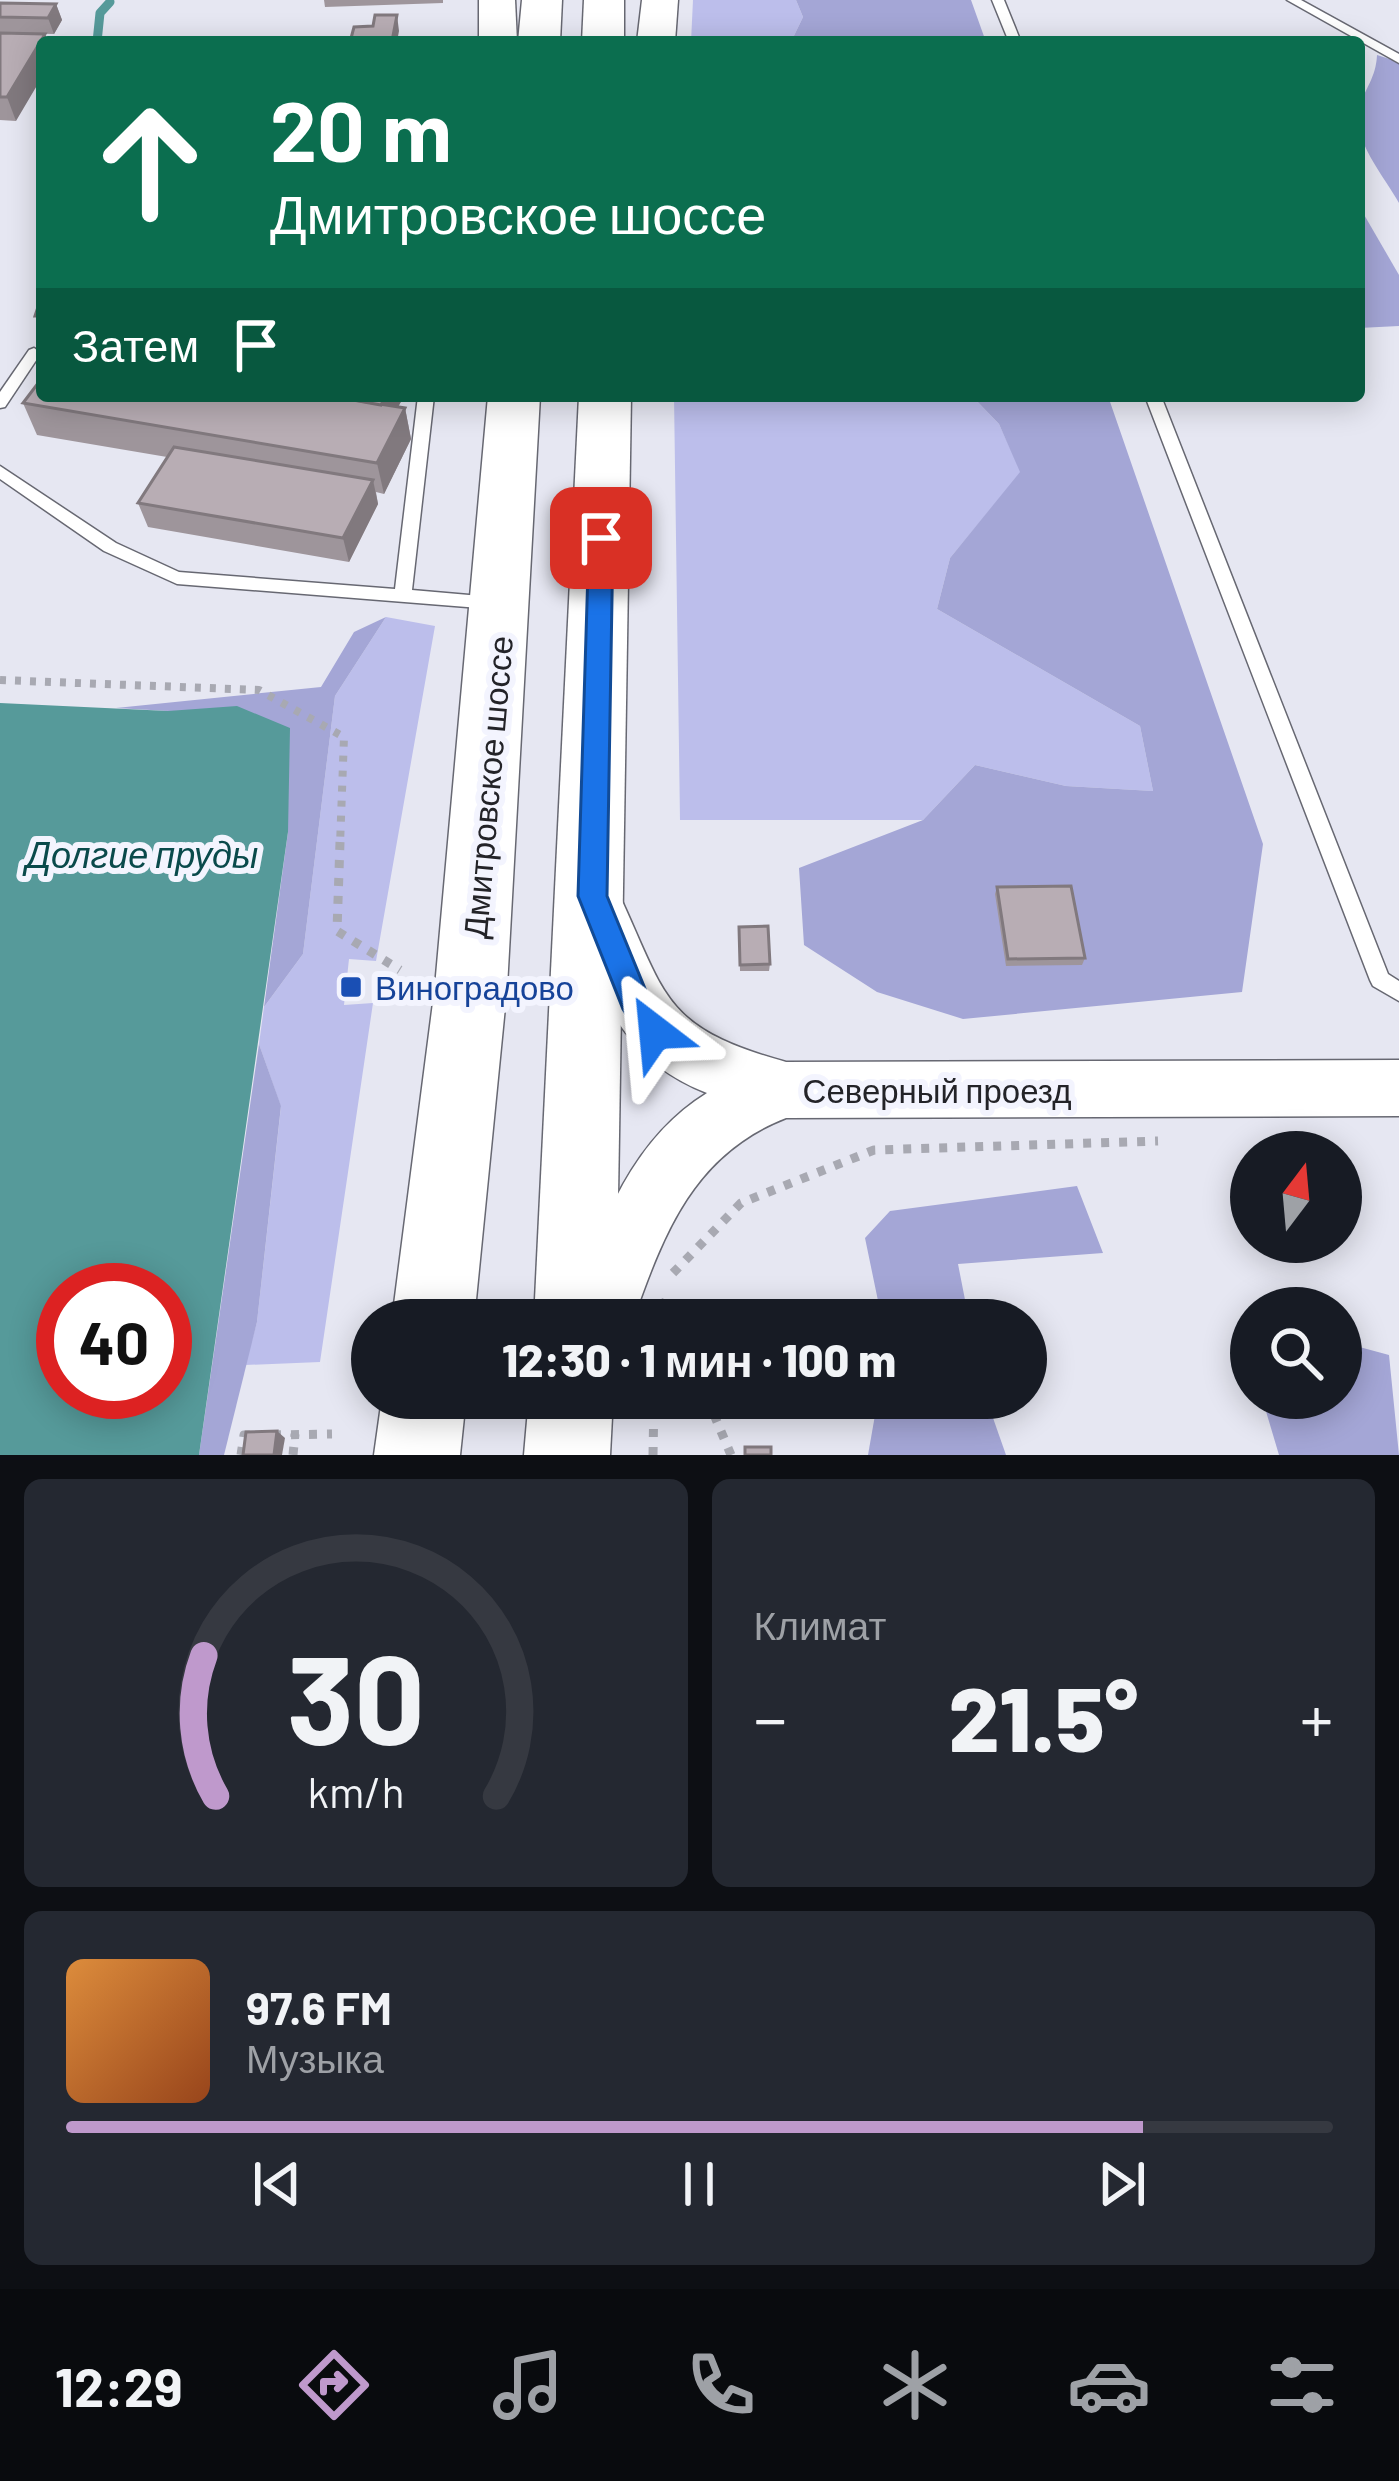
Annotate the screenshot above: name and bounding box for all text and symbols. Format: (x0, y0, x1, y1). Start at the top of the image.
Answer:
text: 20 m (270, 78, 452, 179)
icon: ahead (72, 84, 228, 240)
text: Дмитровское шоссе (270, 180, 766, 245)
icon: arrive (223, 312, 289, 378)
text: Затем (72, 317, 199, 371)
pin (550, 487, 652, 589)
icon: arrive (568, 505, 634, 571)
street label: Дмитровское шоссе (454, 634, 520, 940)
water label: Долгие пруды (22, 832, 258, 876)
place label: Виноградово (375, 967, 574, 1007)
position arrow (592, 969, 718, 1095)
marker: Виноградово (338, 974, 364, 1000)
street label: Северный проезд (803, 1070, 1071, 1110)
north arrow (1230, 1131, 1362, 1263)
map controls (1230, 1131, 1362, 1419)
speed limit sign: 40 (36, 1263, 192, 1419)
button: search (1230, 1287, 1362, 1419)
text: 12:30 · 1 мин · 100 m (502, 1332, 896, 1386)
text: Климат (754, 1601, 886, 1648)
text: 30 (286, 1620, 425, 1770)
text: 21.5° (948, 1662, 1138, 1770)
text: − (754, 1677, 787, 1756)
text: + (1300, 1677, 1333, 1756)
text: km/h (307, 1765, 404, 1817)
text: 97.6 FM (246, 1980, 392, 2034)
text: Музыка (246, 2034, 384, 2081)
icon: previous (244, 2151, 310, 2217)
icon: pause (666, 2151, 732, 2217)
icon: next (1089, 2151, 1155, 2217)
icon: directions (292, 2343, 376, 2427)
icon: music (486, 2343, 570, 2427)
icon: phone (679, 2343, 763, 2427)
icon: climate (873, 2343, 957, 2427)
icon: car (1067, 2343, 1151, 2427)
icon: filters (1260, 2343, 1344, 2427)
text: 12:29 (55, 2353, 183, 2418)

